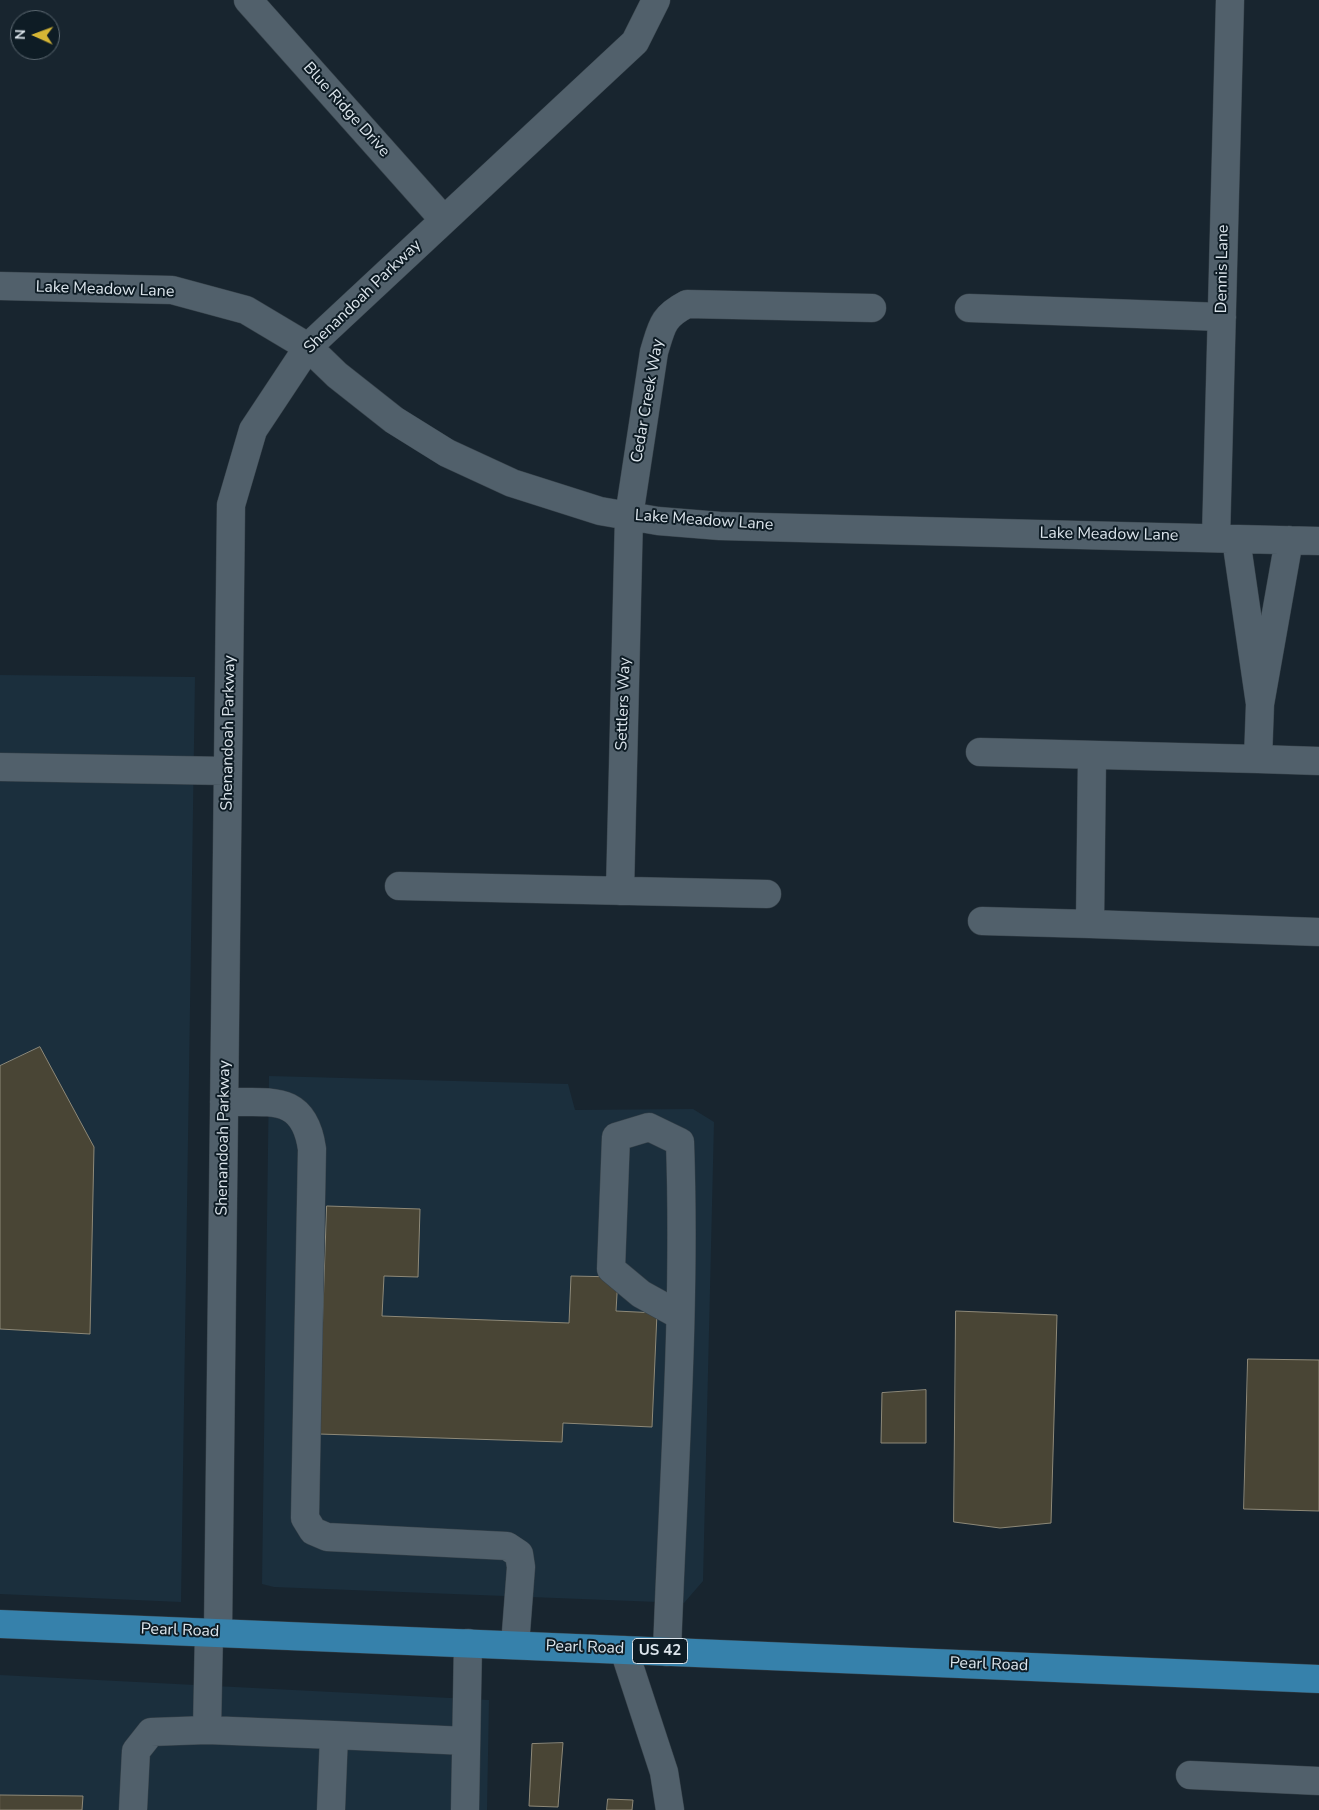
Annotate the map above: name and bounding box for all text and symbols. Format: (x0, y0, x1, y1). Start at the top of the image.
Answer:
north arrow (10, 10, 60, 60)
text: N (11, 29, 30, 40)
street label: Blue Ridge Drive (298, 59, 394, 161)
street label: Dennis Lane (1213, 224, 1233, 314)
street label: Shenandoah Parkway (300, 236, 426, 358)
street label: Lake Meadow Lane (35, 278, 175, 302)
street label: Cedar Creek Way (628, 338, 668, 464)
street label: Lake Meadow Lane (634, 507, 774, 535)
street label: Lake Meadow Lane (1039, 524, 1179, 546)
street label: Shenandoah Parkway (218, 655, 240, 811)
street label: Settlers Way (613, 657, 635, 751)
street label: Shenandoah Parkway (213, 1060, 235, 1216)
street label: Pearl Road (140, 1620, 220, 1642)
street label: Pearl Road (545, 1637, 625, 1659)
road number: US 42 (632, 1638, 688, 1664)
street label: Pearl Road (949, 1654, 1029, 1676)

